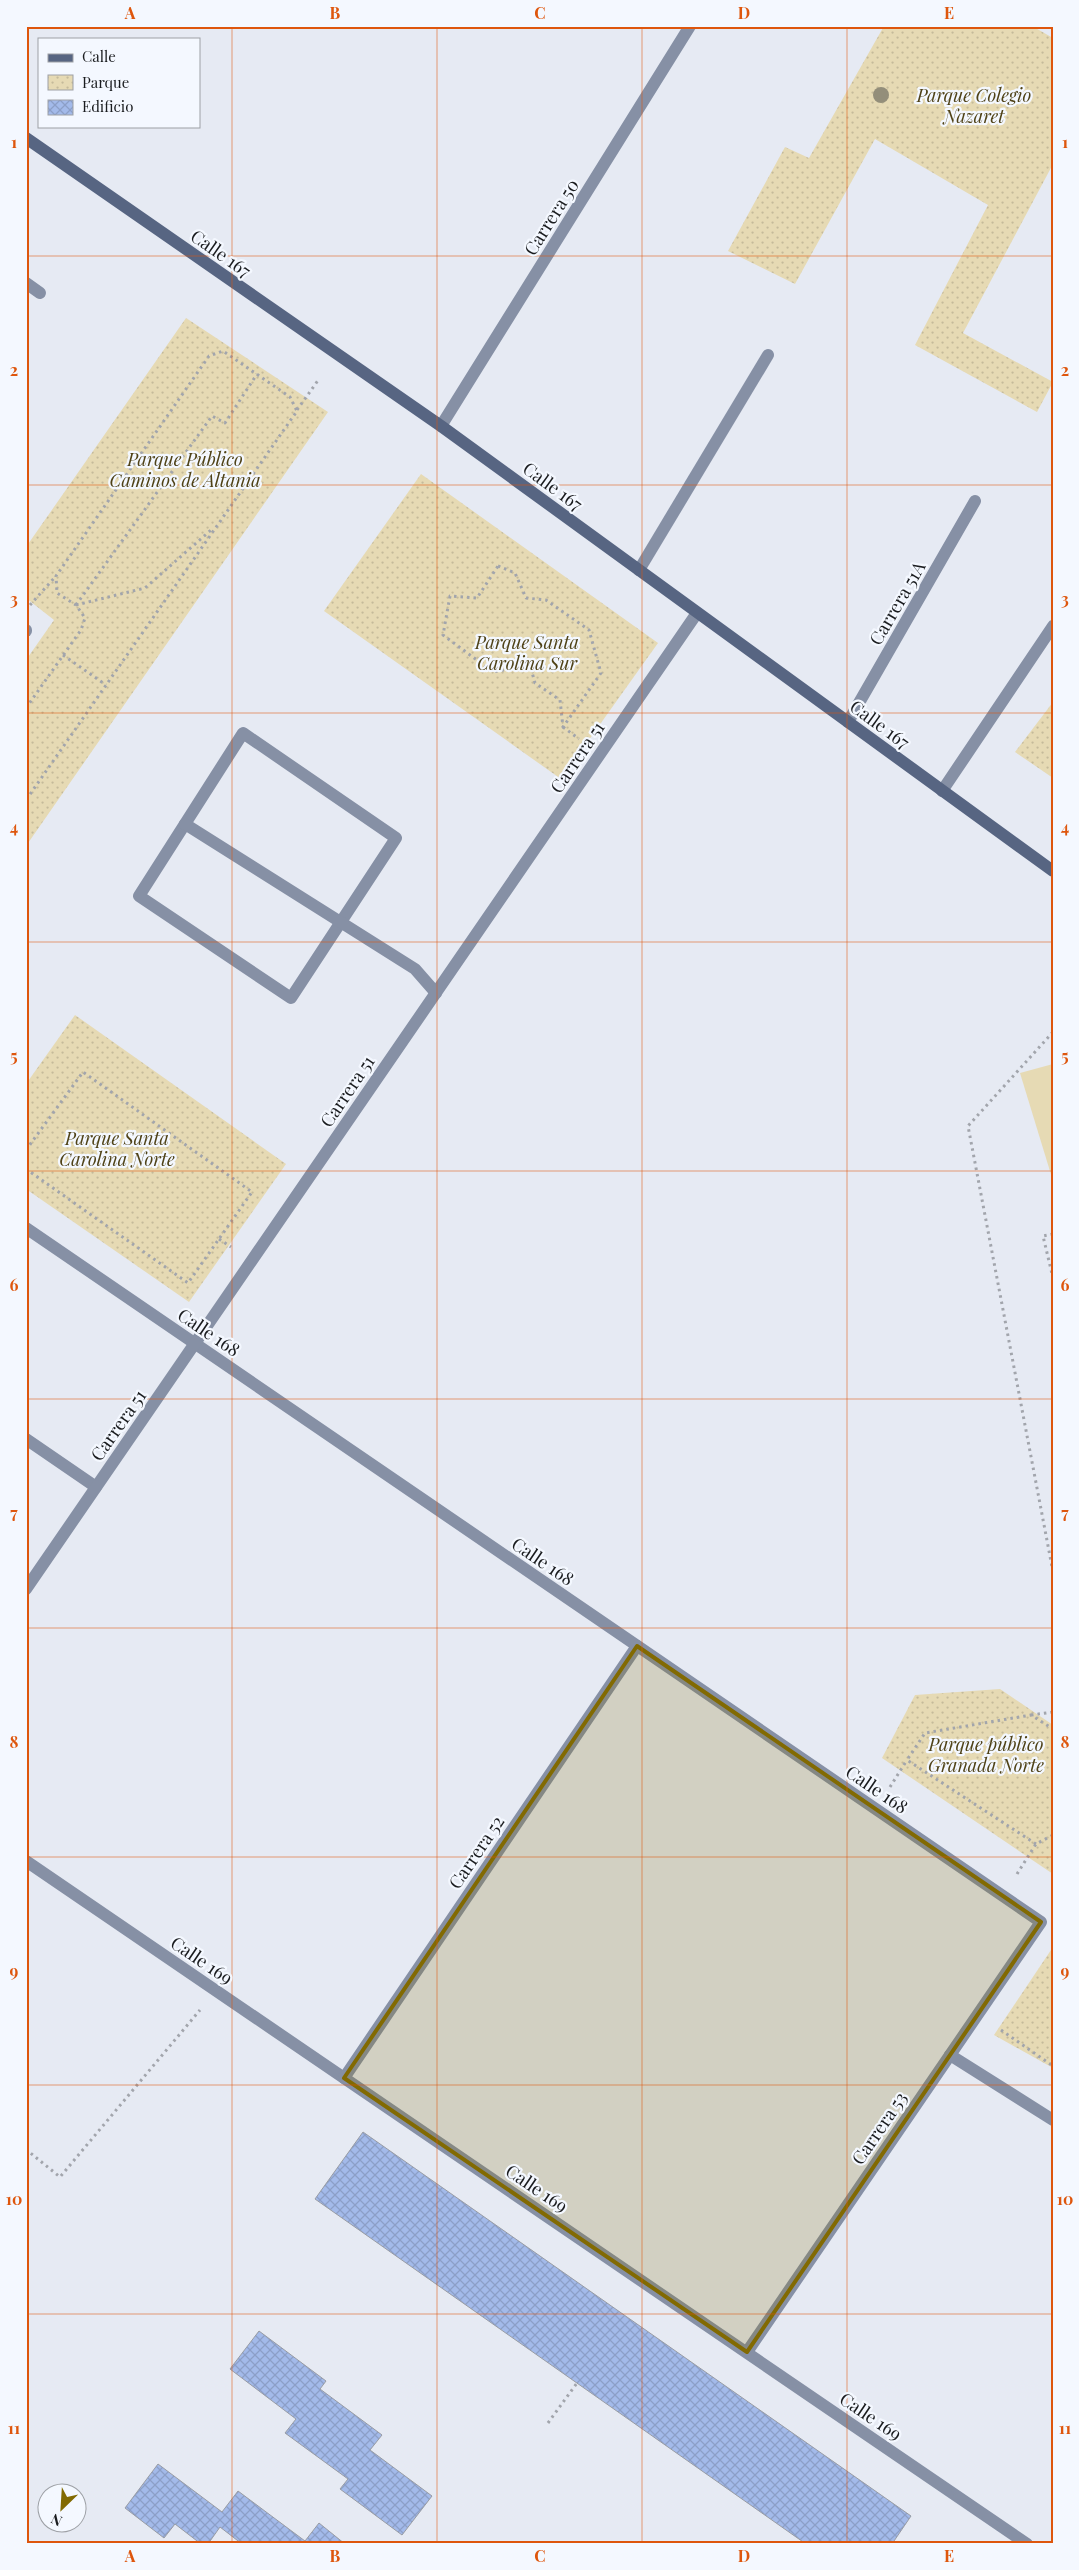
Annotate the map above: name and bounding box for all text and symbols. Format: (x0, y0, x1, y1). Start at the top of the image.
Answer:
text: A (124, 2, 136, 23)
text: B (330, 2, 341, 23)
text: C (534, 2, 546, 23)
text: D (738, 2, 750, 23)
text: E (944, 2, 954, 23)
legend (38, 38, 200, 128)
text: Calle (82, 46, 116, 66)
text: Parque (82, 72, 129, 92)
park label: Parque Colegio Nazaret (916, 83, 1032, 128)
text: Edificio (82, 96, 133, 116)
text: 1 (11, 131, 17, 152)
text: 1 (1062, 131, 1068, 152)
street label: Carrera 50 (518, 174, 584, 260)
street label: Calle 167 (186, 224, 256, 283)
text: 2 (10, 359, 18, 380)
text: 2 (1061, 359, 1069, 380)
park label: Parque Público Caminos de Altania (109, 447, 261, 492)
street label: Calle 167 (518, 456, 588, 516)
street label: Carrera 51A (863, 556, 931, 649)
text: 3 (10, 588, 18, 609)
text: 3 (1061, 588, 1069, 609)
park label: Parque Santa Carolina Sur (474, 630, 579, 675)
street label: Calle 167 (845, 694, 915, 754)
street label: Carrera 51 (544, 716, 610, 797)
text: 4 (10, 816, 18, 837)
text: 4 (1061, 816, 1069, 837)
text: 5 (10, 1045, 18, 1066)
text: 5 (1061, 1045, 1069, 1066)
street label: Carrera 51 (314, 1050, 380, 1131)
park label: Parque Santa Carolina Norte (59, 1126, 175, 1171)
text: 6 (10, 1274, 19, 1295)
text: 6 (1061, 1274, 1070, 1295)
street label: Calle 168 (173, 1302, 245, 1362)
street label: Carrera 51 (85, 1384, 151, 1465)
text: 7 (10, 1502, 18, 1523)
text: 7 (1061, 1502, 1069, 1523)
street label: Calle 168 (507, 1531, 579, 1591)
text: 8 (10, 1731, 19, 1752)
text: 8 (1061, 1731, 1070, 1752)
park label: Parque público Granada Norte (928, 1732, 1044, 1777)
street label: Calle 168 (841, 1759, 913, 1819)
street label: Carrera 52 (443, 1811, 509, 1893)
street label: Calle 169 (166, 1930, 238, 1990)
text: 9 (10, 1960, 19, 1981)
text: 9 (1061, 1960, 1070, 1981)
street label: Carrera 53 (846, 2087, 912, 2169)
street label: Calle 169 (501, 2158, 573, 2218)
text: 10 (6, 2188, 22, 2209)
text: 10 (1057, 2188, 1073, 2209)
street label: Calle 169 (835, 2386, 907, 2446)
text: 11 (8, 2417, 20, 2438)
text: 11 (1059, 2417, 1071, 2438)
north arrow (38, 2482, 88, 2532)
text: N (48, 2509, 65, 2531)
text: A (124, 2545, 136, 2566)
text: B (330, 2545, 341, 2566)
text: C (534, 2545, 546, 2566)
text: D (738, 2545, 750, 2566)
text: E (944, 2545, 954, 2566)

